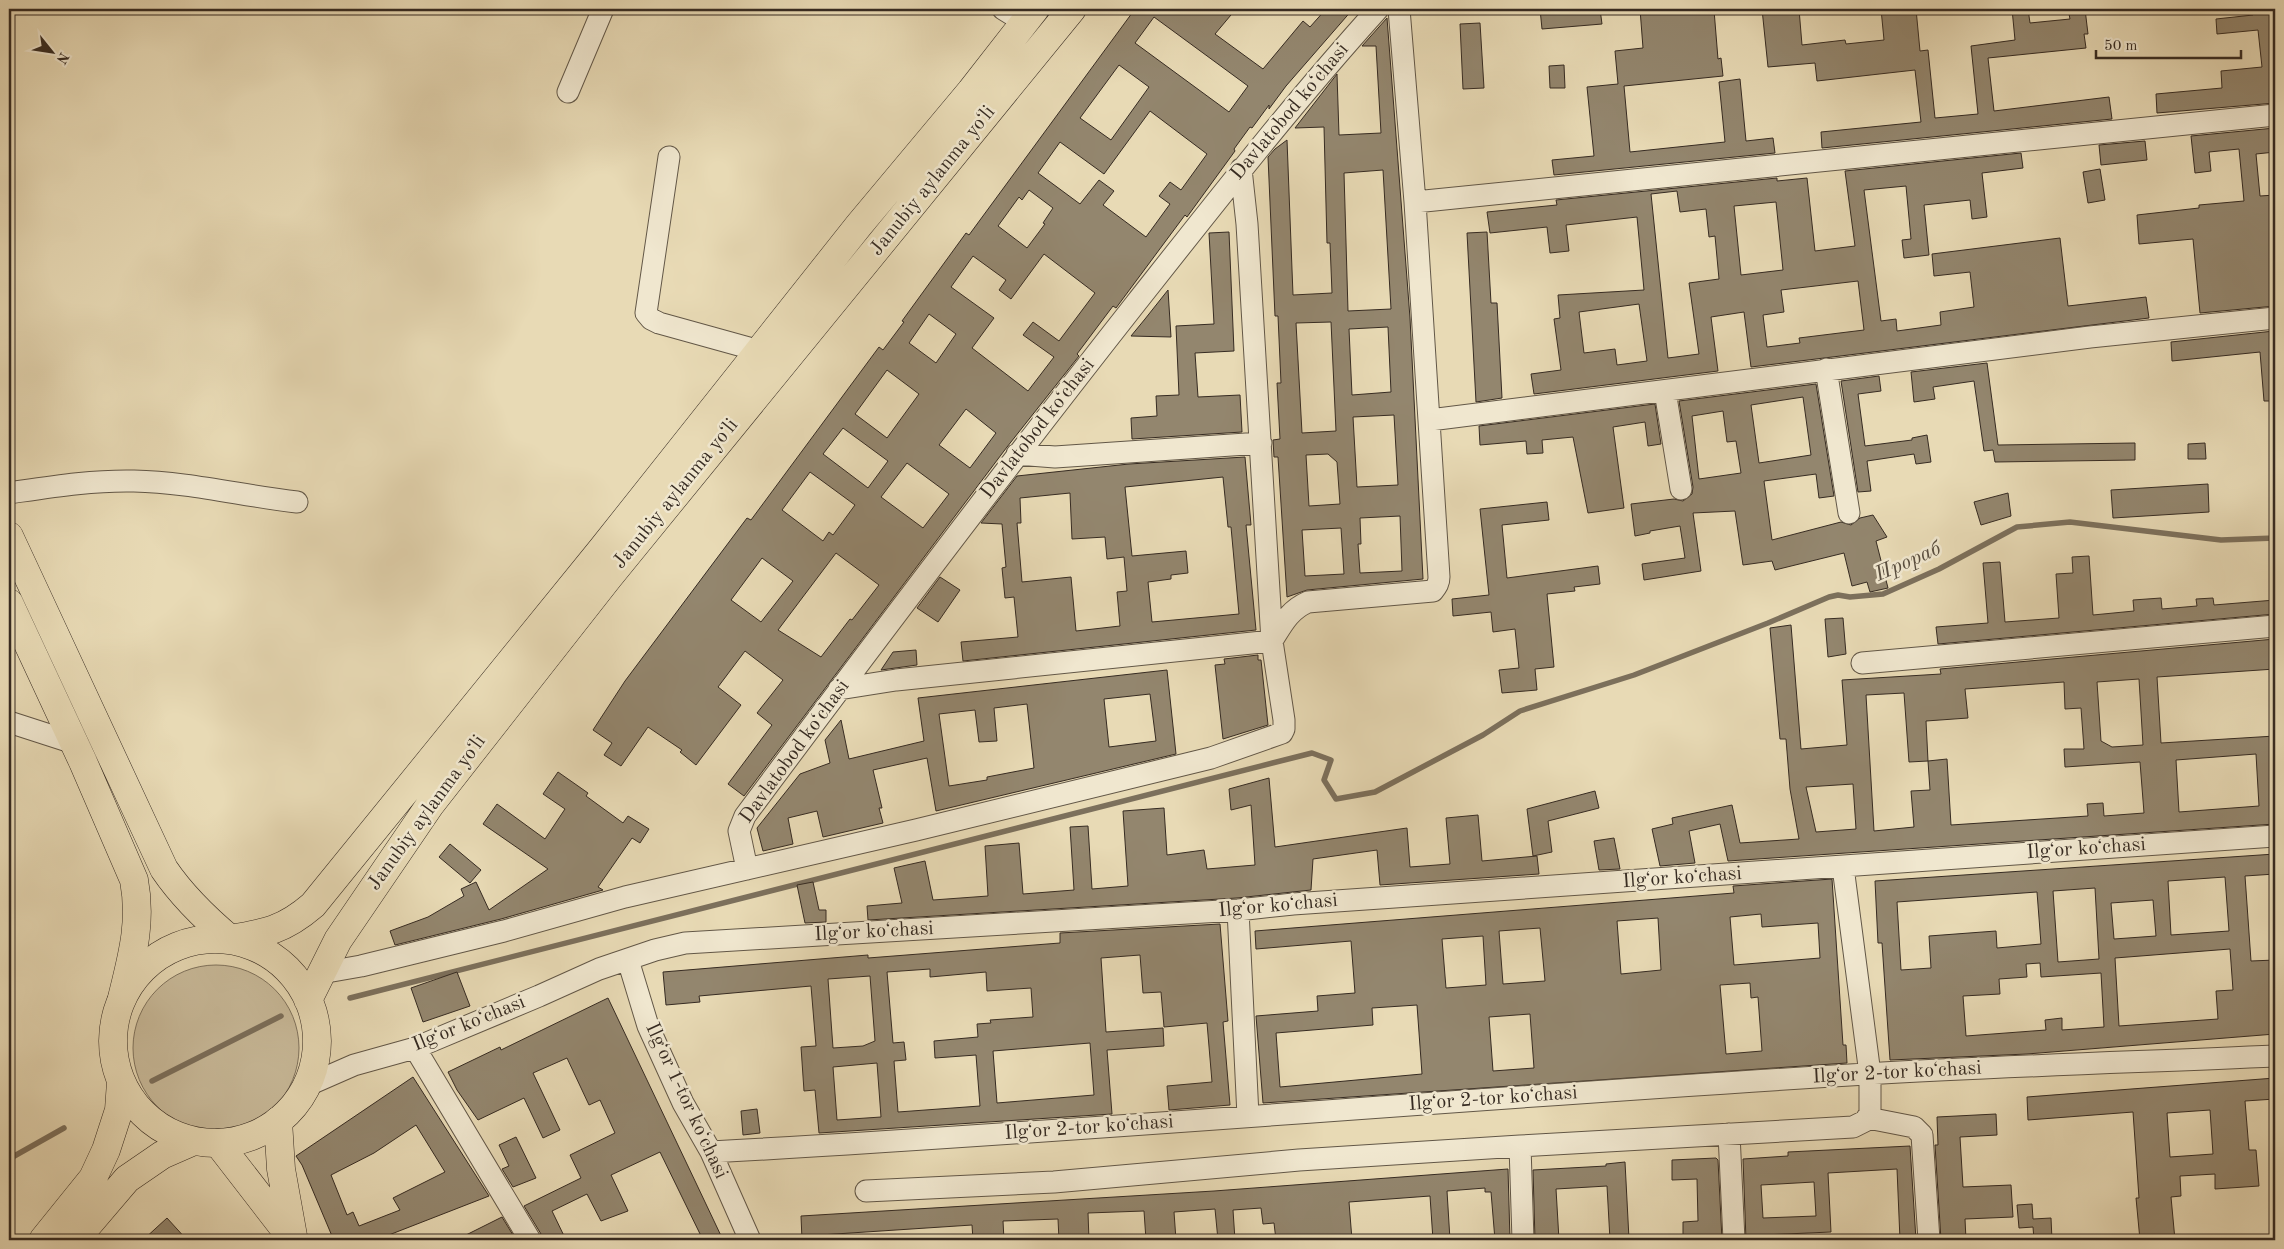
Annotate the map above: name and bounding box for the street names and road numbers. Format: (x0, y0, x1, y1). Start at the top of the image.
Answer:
street label: Davlatobod koʻchasi (1227, 40, 1353, 184)
street label: Janubiy aylanma yoʻli (867, 102, 999, 260)
street label: Davlatobod koʻchasi (977, 355, 1099, 503)
street label: Janubiy aylanma yoʻli (610, 415, 742, 573)
street label: Davlatobod koʻchasi (736, 677, 854, 827)
street label: Janubiy aylanma yoʻli (364, 732, 490, 894)
street label: Ilgʻor koʻchasi (2026, 835, 2146, 863)
street label: Ilgʻor koʻchasi (1622, 864, 1742, 892)
street label: Ilgʻor koʻchasi (1218, 891, 1338, 921)
street label: Ilgʻor koʻchasi (814, 919, 934, 945)
street label: Ilgʻor koʻchasi (410, 992, 528, 1056)
street label: Ilgʻor 1-tor koʻchasi (641, 1020, 731, 1182)
street label: Ilgʻor 2-tor koʻchasi (1812, 1059, 1982, 1087)
street label: Ilgʻor 2-tor koʻchasi (1408, 1083, 1578, 1115)
street label: Ilgʻor 2-tor koʻchasi (1004, 1112, 1174, 1144)

